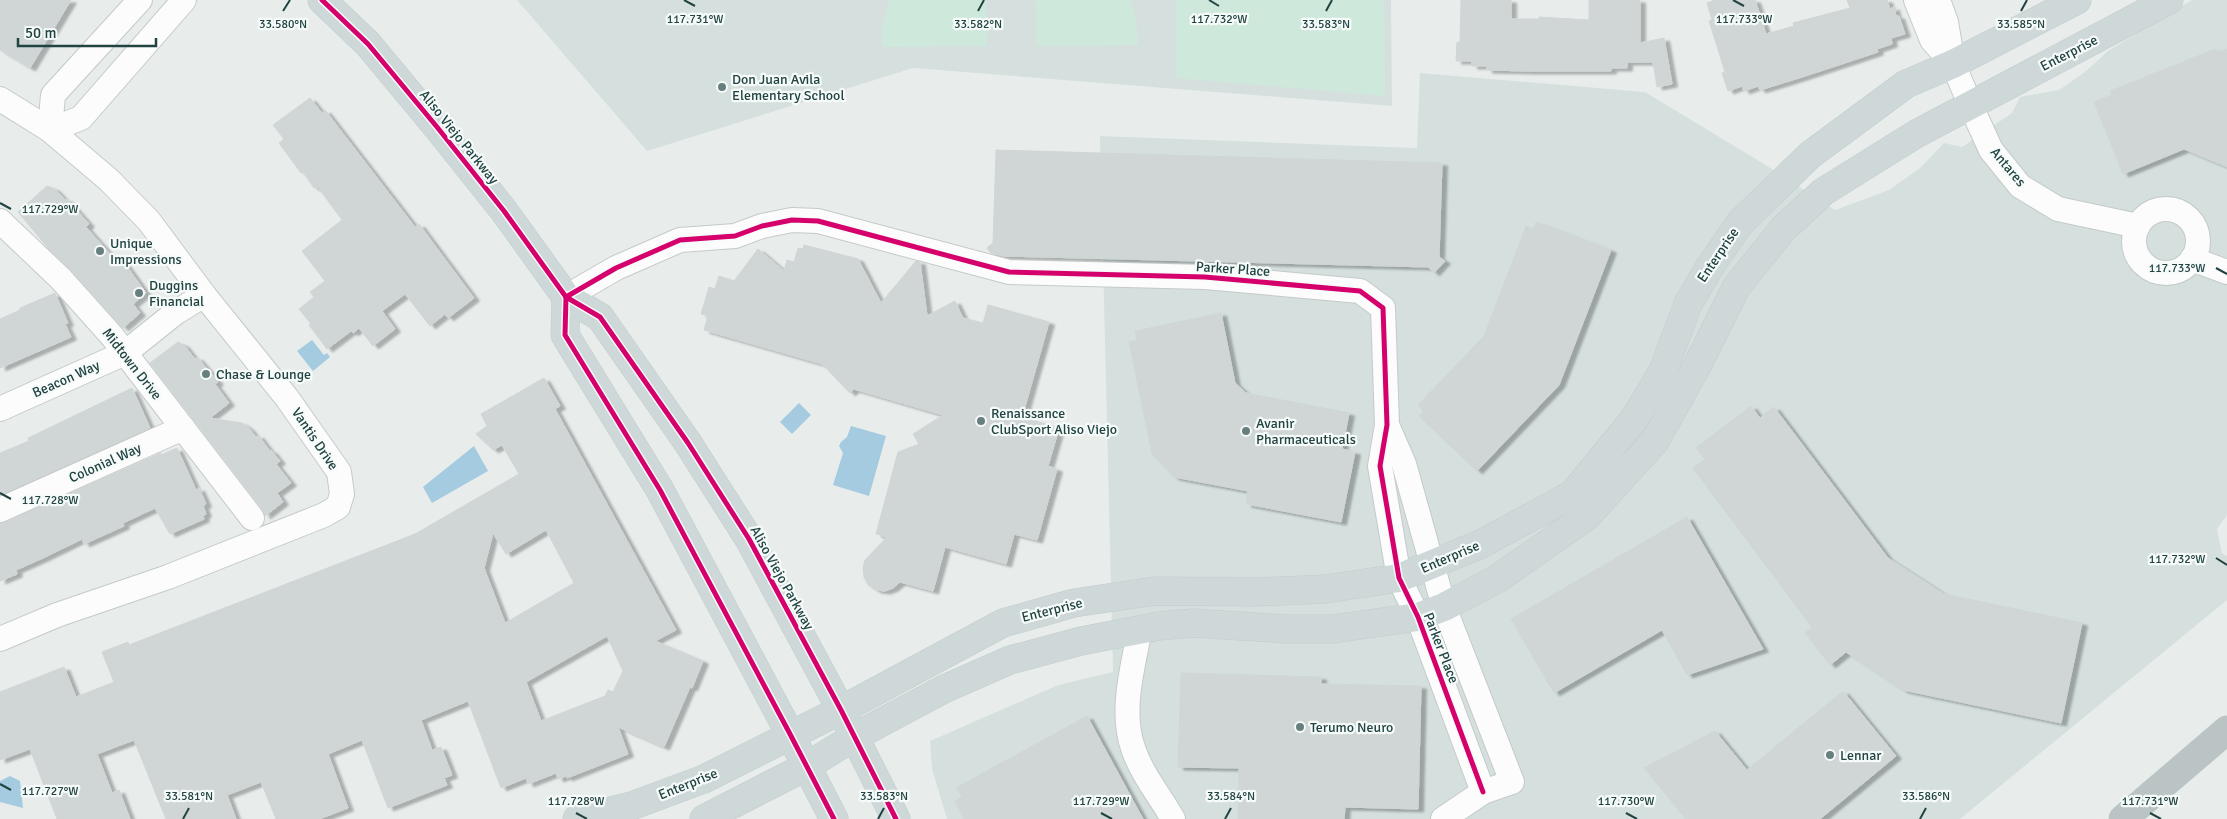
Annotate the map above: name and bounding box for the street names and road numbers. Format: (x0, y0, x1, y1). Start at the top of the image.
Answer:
street label: Enterprise (2037, 31, 2101, 75)
street label: Aliso Viejo Parkway (416, 87, 502, 188)
street label: Antares (1987, 144, 2029, 190)
street label: Enterprise (1694, 224, 1742, 286)
street label: Parker Place (1195, 258, 1271, 280)
street label: Midtown Drive (99, 325, 165, 403)
street label: Beacon Way (30, 356, 103, 401)
street label: Vantis Drive (288, 405, 342, 473)
street label: Colonial Way (66, 439, 144, 487)
street label: Aliso Viejo Parkway (746, 523, 818, 633)
street label: Enterprise (1418, 537, 1482, 577)
street label: Enterprise (1020, 594, 1084, 626)
street label: Parker Place (1420, 610, 1462, 686)
street label: Enterprise (656, 764, 720, 804)

